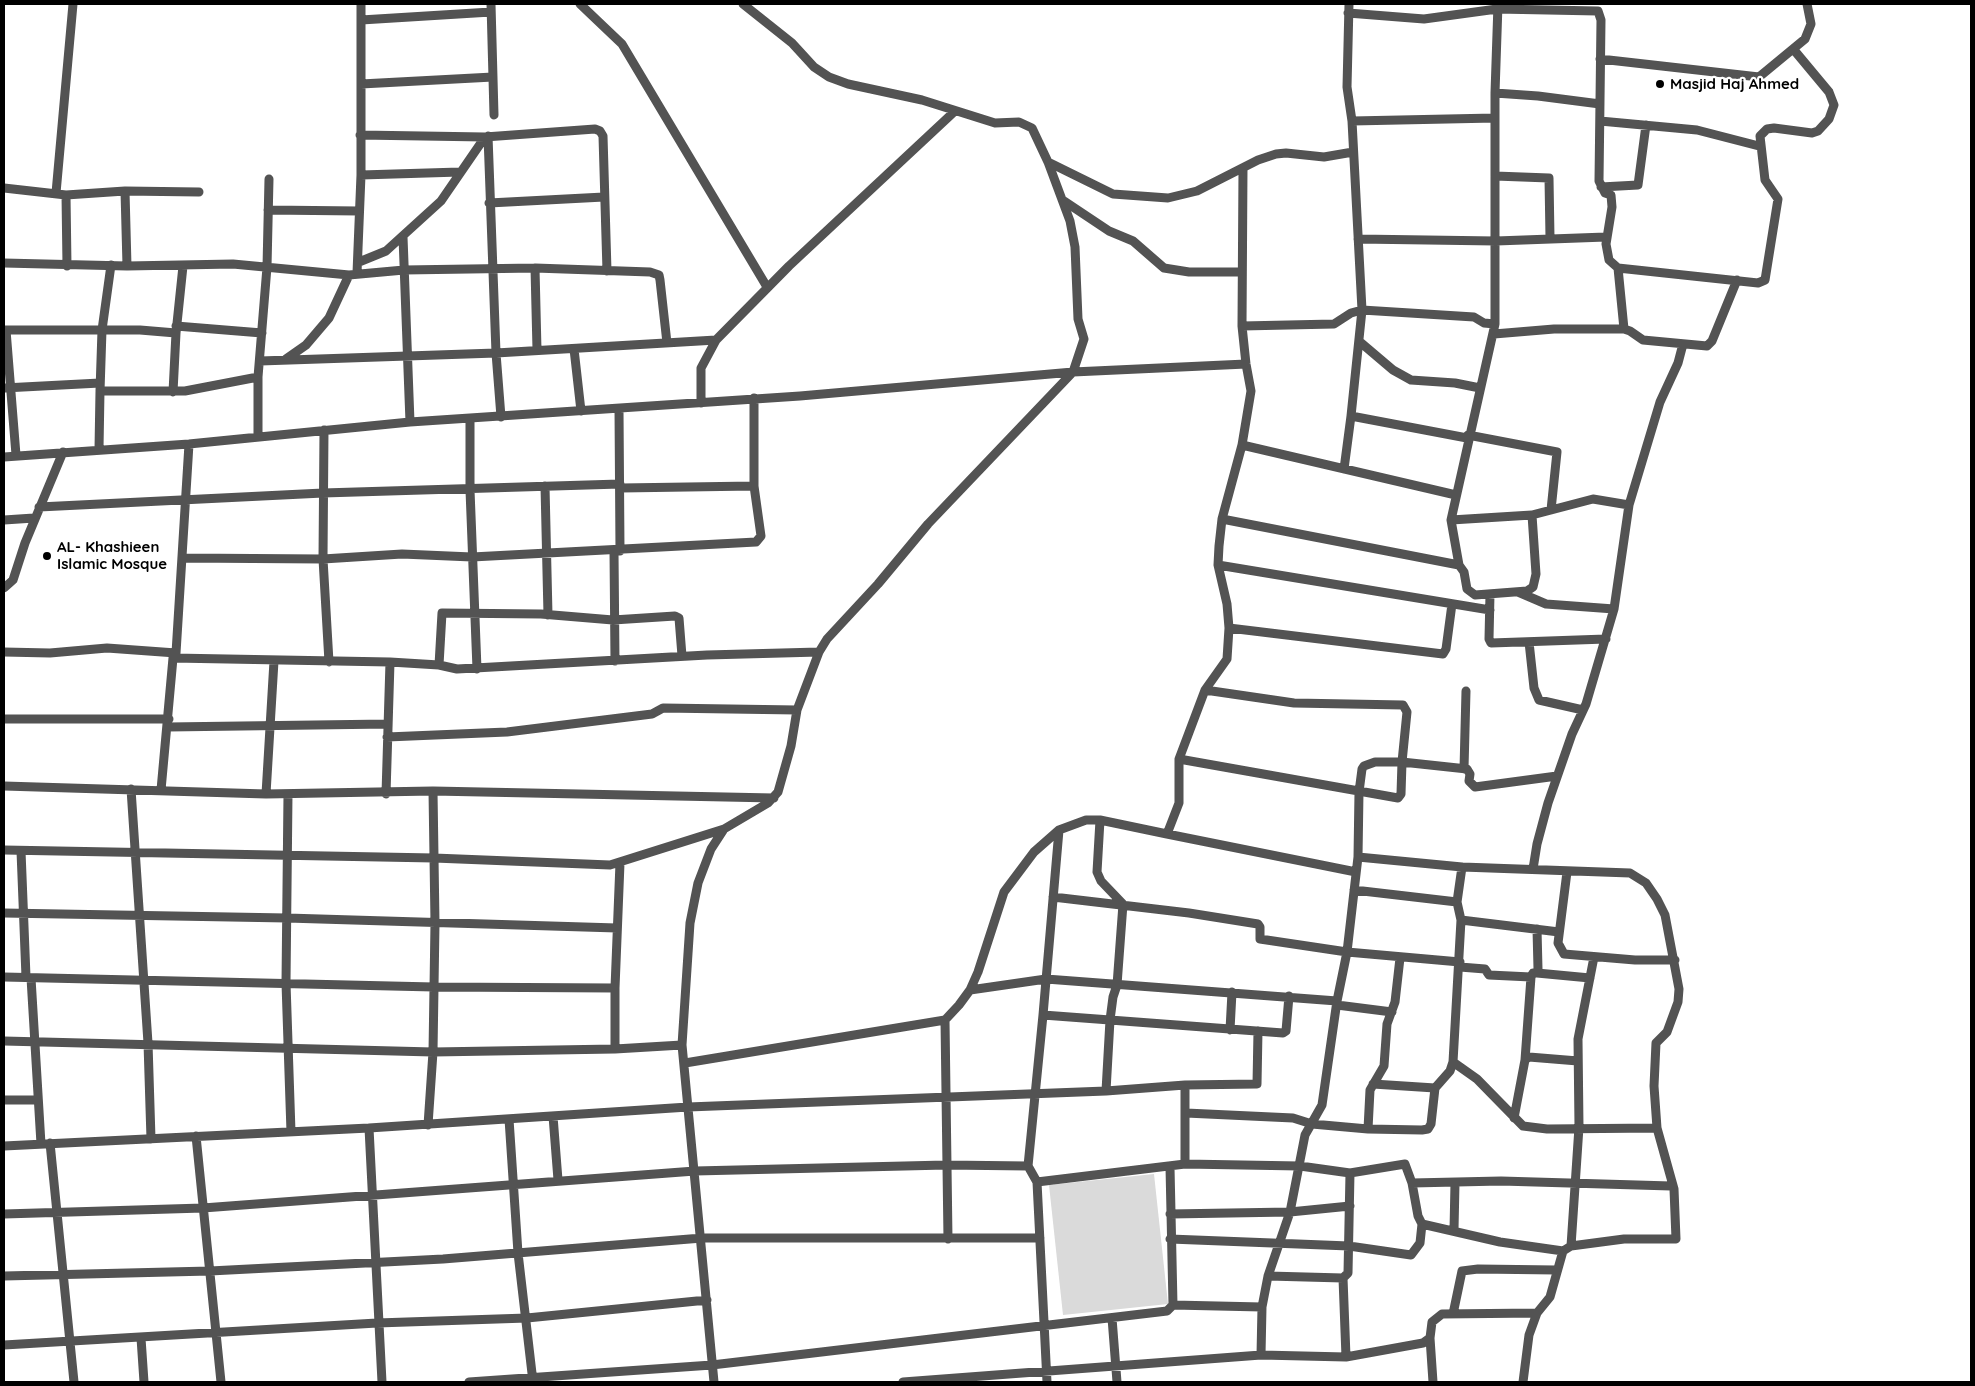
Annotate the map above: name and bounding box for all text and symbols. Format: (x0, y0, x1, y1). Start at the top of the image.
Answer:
place label: Masjid Haj Ahmed (1670, 75, 1799, 93)
marker: Masjid Haj Ahmed (1654, 78, 1666, 90)
place label: AL- Khashieen Islamic Mosque (57, 538, 167, 573)
marker: AL- Khashieen Islamic Mosque (41, 550, 53, 562)

